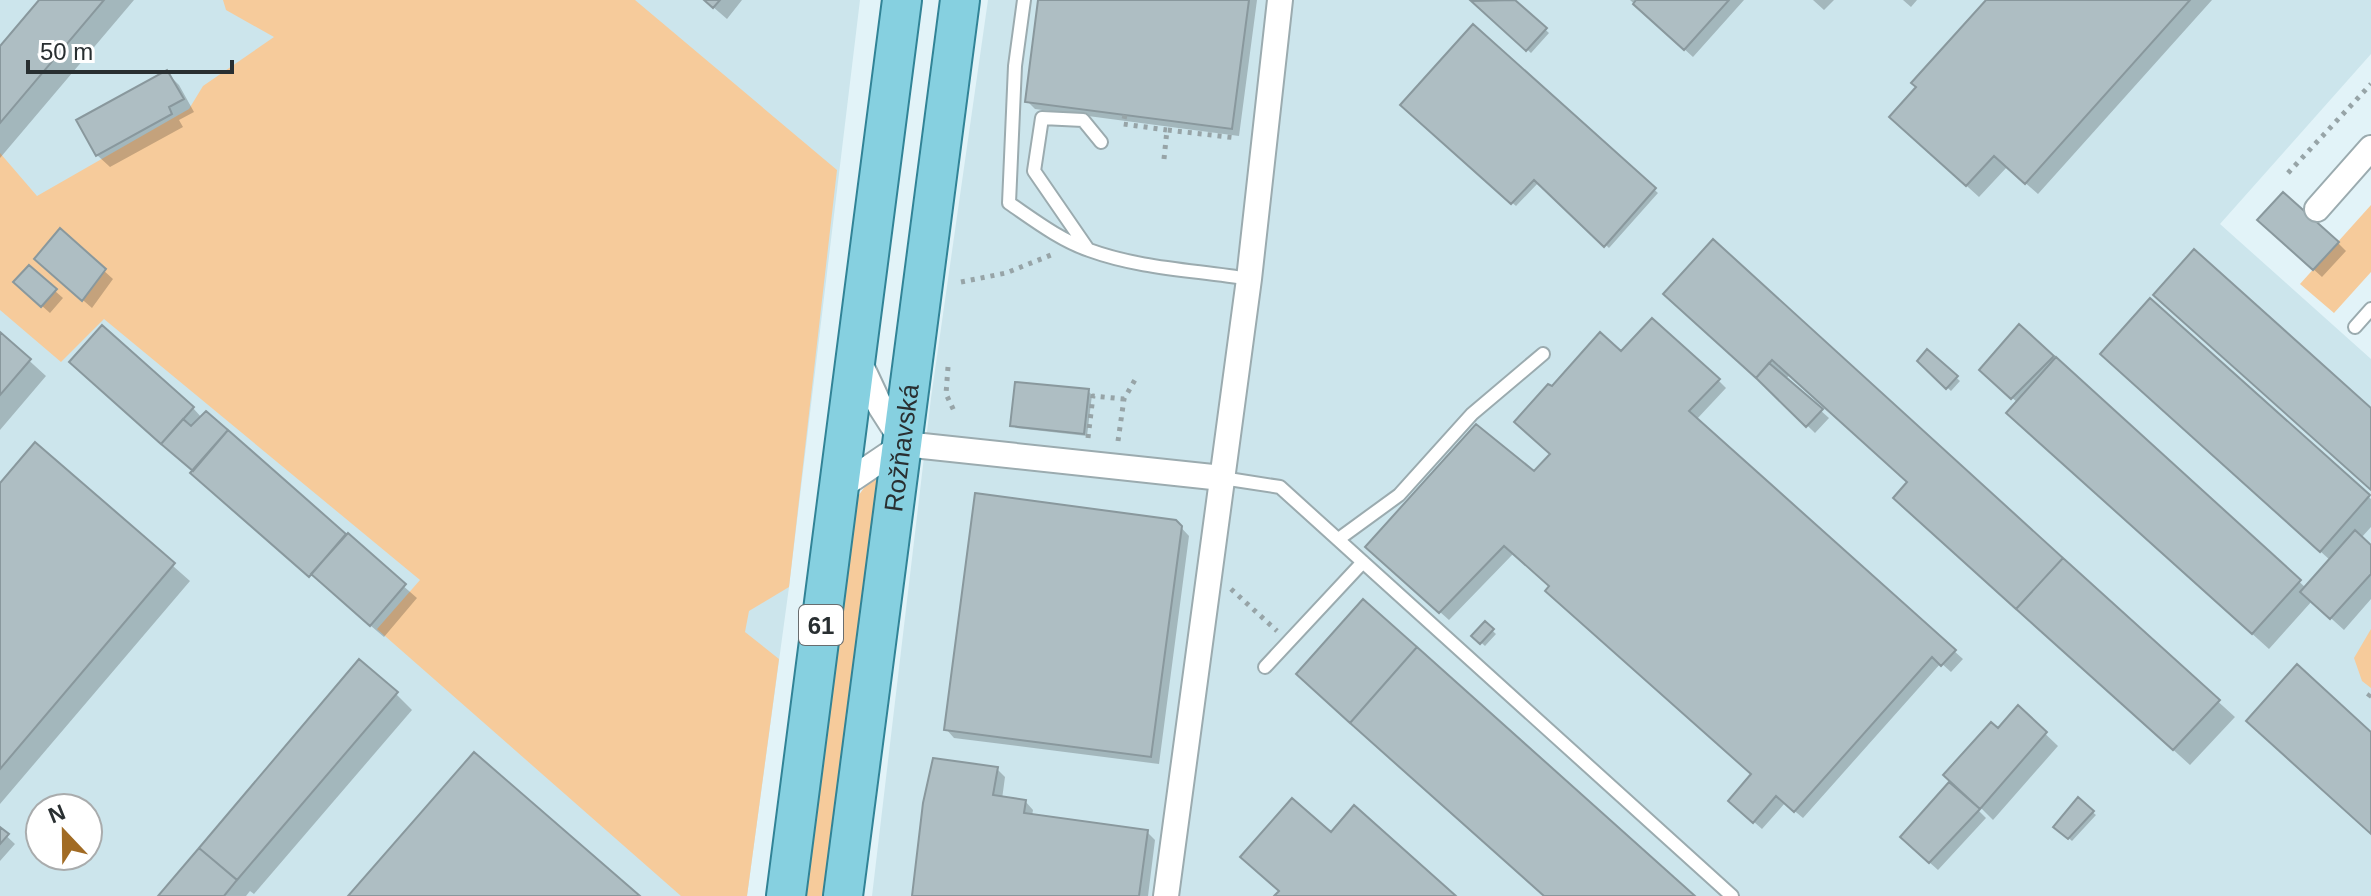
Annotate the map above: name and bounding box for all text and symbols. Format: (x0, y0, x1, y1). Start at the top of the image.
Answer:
scale bar (28, 24, 232, 74)
text: 50 m (40, 38, 93, 65)
street label: Rožňavská (878, 382, 925, 514)
road number: 61 (799, 605, 843, 645)
north arrow (24, 792, 104, 872)
text: N (45, 799, 69, 828)

